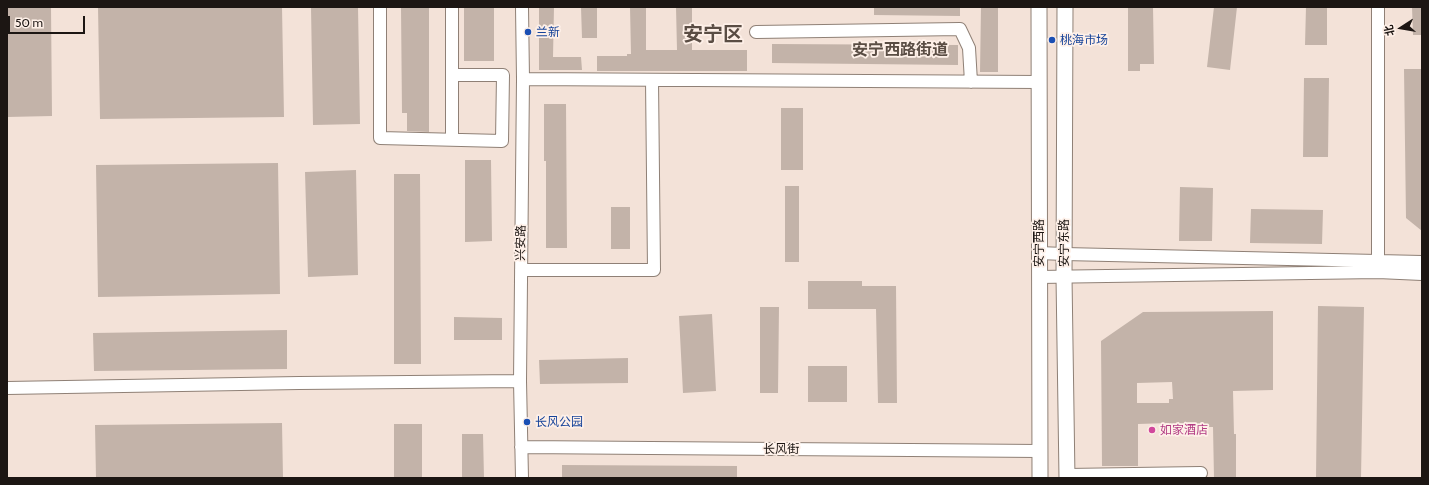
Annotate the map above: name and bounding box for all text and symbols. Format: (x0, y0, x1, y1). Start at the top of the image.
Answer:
scale bar (10, 8, 87, 34)
north arrow (1381, 8, 1421, 48)
text: 50 m (15, 15, 43, 30)
district label: 安宁区 (683, 23, 743, 47)
text: 北 (1381, 24, 1397, 37)
place label: 兰新 (536, 25, 560, 39)
marker: 兰新 (523, 27, 533, 37)
place label: 桃海市场 (1060, 33, 1108, 47)
marker: 桃海市场 (1047, 35, 1057, 45)
district label: 安宁西路街道 (852, 40, 948, 60)
street label: 安宁西路 (1032, 219, 1046, 267)
street label: 安宁东路 (1057, 219, 1071, 267)
street label: 兴安路 (513, 225, 529, 261)
place label: 长风公园 (535, 415, 583, 429)
marker: 长风公园 (522, 417, 532, 427)
place label: 如家酒店 (1160, 423, 1208, 437)
marker: 如家酒店 (1147, 425, 1157, 435)
street label: 长风街 (763, 442, 799, 456)

